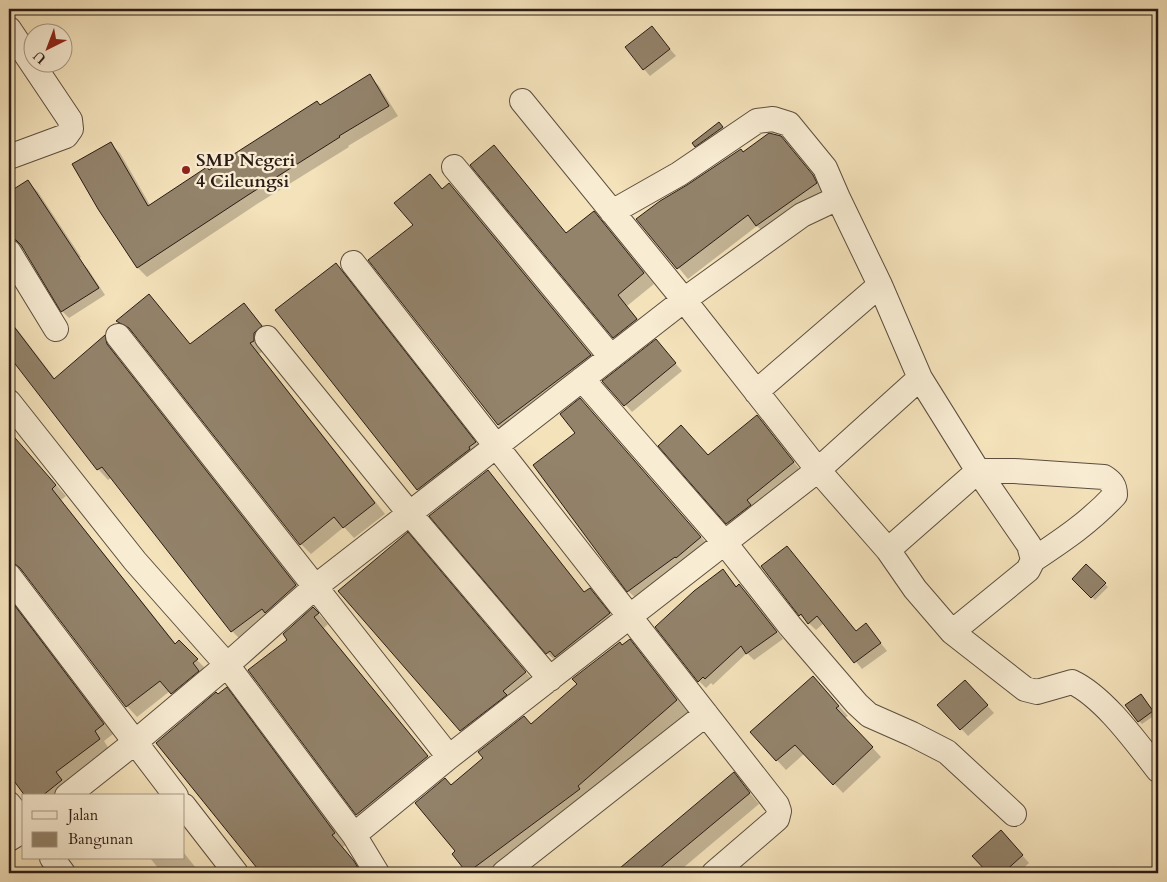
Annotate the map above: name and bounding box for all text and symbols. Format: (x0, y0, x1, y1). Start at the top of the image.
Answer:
north arrow (22, 22, 72, 72)
text: U (29, 46, 50, 68)
place label: SMP Negeri 4 Cileungsi (196, 148, 296, 194)
marker: SMP Negeri 4 Cileungsi (180, 164, 192, 176)
legend (22, 794, 185, 860)
text: Jalan (66, 805, 99, 825)
text: Bangunan (68, 829, 134, 849)

